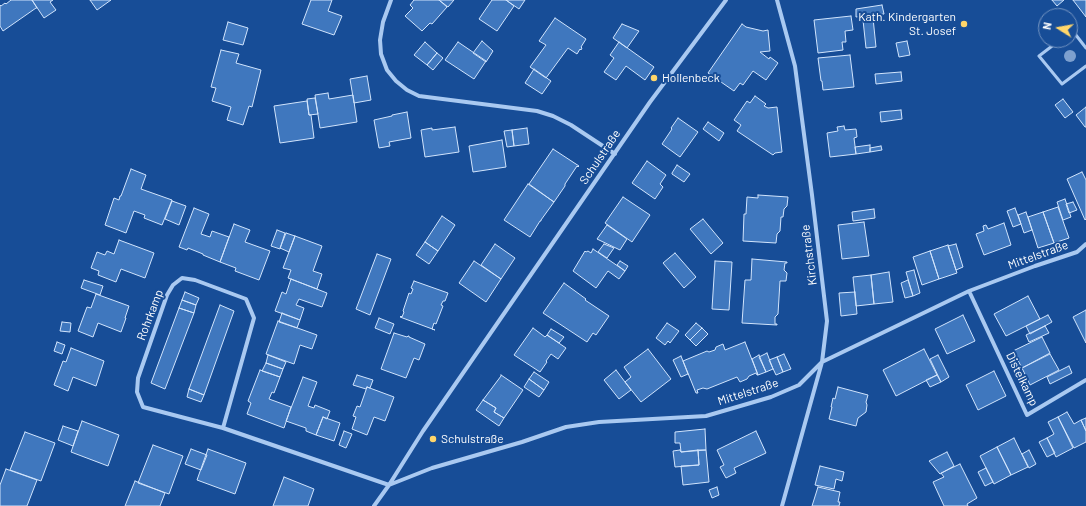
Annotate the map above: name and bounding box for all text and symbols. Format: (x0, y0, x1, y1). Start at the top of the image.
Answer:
north arrow (1038, 8, 1078, 48)
place label: Kath. Kindergarten St. Josef (858, 10, 956, 38)
marker: Kath. Kindergarten St. Josef (959, 19, 969, 29)
text: N (1040, 21, 1054, 31)
place label: Hollenbeck (662, 71, 720, 85)
marker: Hollenbeck (649, 73, 659, 83)
street label: Schulstraße (577, 127, 623, 187)
street label: Kirchstraße (798, 224, 820, 286)
street label: Mittelstraße (1006, 237, 1070, 273)
street label: Rohrkamp (134, 288, 166, 342)
street label: Distelkamp (1003, 350, 1041, 408)
street label: Mittelstraße (716, 375, 780, 409)
place label: Schulstraße (441, 432, 504, 446)
marker: Schulstraße (428, 434, 438, 444)

